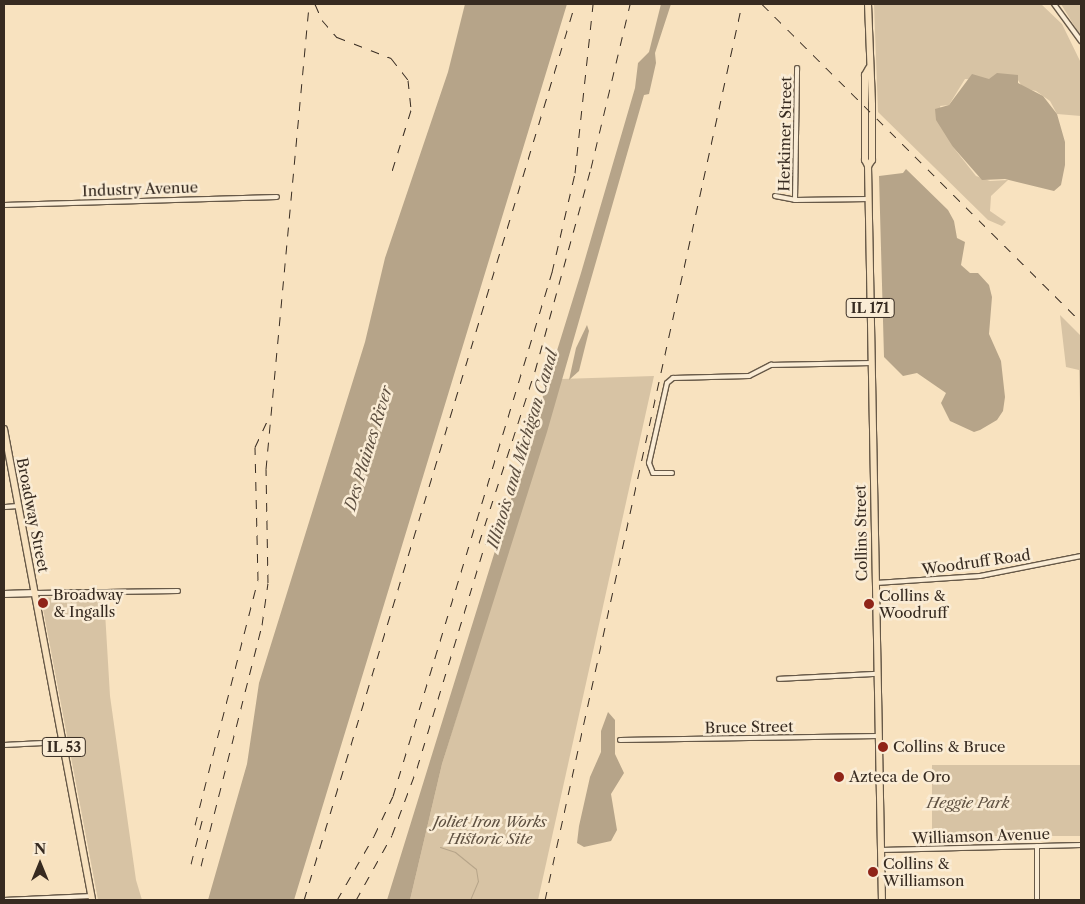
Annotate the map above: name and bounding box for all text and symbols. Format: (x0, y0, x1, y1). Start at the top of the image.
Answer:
street label: Herkimer Street (775, 76, 795, 192)
street label: Industry Avenue (81, 178, 199, 200)
road number: IL 171 (845, 296, 895, 320)
water label: Illinois and Michigan Canal (483, 347, 561, 551)
water label: Des Plaines River (340, 383, 396, 513)
street label: Broadway Street (13, 456, 53, 574)
street label: Collins Street (851, 485, 871, 581)
street label: Woodruff Road (920, 545, 1032, 579)
place label: Broadway & Ingalls (53, 585, 124, 620)
place label: Collins & Woodruff (879, 586, 948, 621)
marker: Broadway & Ingalls (37, 597, 49, 609)
marker: Collins & Woodruff (863, 598, 875, 610)
street label: Bruce Street (704, 717, 794, 737)
road number: IL 53 (42, 736, 86, 759)
place label: Collins & Bruce (893, 738, 1005, 756)
marker: Collins & Bruce (877, 741, 889, 753)
place label: Azteca de Oro (849, 768, 951, 786)
marker: Azteca de Oro (833, 771, 845, 783)
park label: Heggie Park (927, 794, 1009, 812)
park label: Joliet Iron Works Historic Site (433, 812, 547, 847)
street label: Williamson Avenue (911, 825, 1051, 847)
north arrow (15, 839, 65, 889)
text: N (34, 840, 46, 858)
place label: Collins & Williamson (883, 854, 964, 889)
marker: Collins & Williamson (867, 866, 879, 878)

